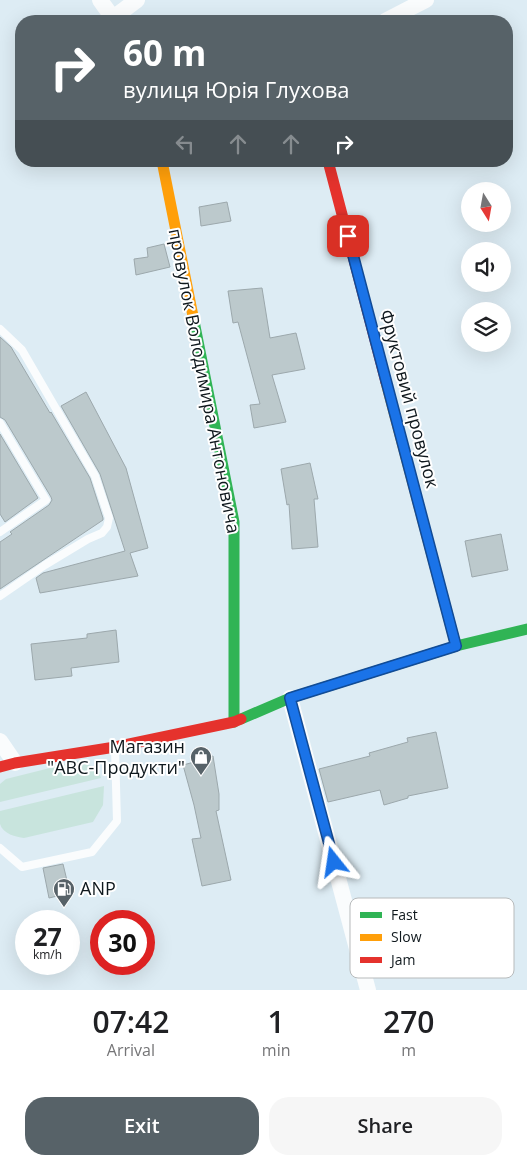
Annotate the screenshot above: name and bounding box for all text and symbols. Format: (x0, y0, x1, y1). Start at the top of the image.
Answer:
text: 60 m (123, 29, 206, 76)
icon: right (40, 35, 105, 100)
text: вулиця Юрія Глухова (123, 74, 350, 104)
icon: left (171, 130, 199, 158)
icon: ahead (224, 130, 252, 158)
icon: ahead (277, 130, 305, 158)
icon: right (330, 130, 358, 158)
north arrow (461, 182, 511, 232)
map controls (461, 182, 511, 352)
pin (327, 215, 369, 257)
icon: arrive (334, 222, 362, 250)
street label: провулок Володимира Антоновича (164, 226, 246, 535)
button: sound (461, 242, 511, 292)
button: layers (461, 302, 511, 352)
street label: Фруктовий провулок (375, 307, 446, 491)
place label: Магазин "ABC-Продукти" (47, 734, 185, 779)
shop icon: Магазин "ABC-Продукти" (189, 745, 213, 776)
position arrow (307, 835, 359, 887)
place label: ANP (80, 876, 116, 900)
fuel station icon: ANP (52, 877, 76, 908)
legend (350, 898, 514, 978)
text: Fast (391, 905, 418, 924)
speed limit sign: 30 (90, 910, 155, 975)
text: 27 (33, 919, 62, 953)
text: Slow (391, 927, 422, 946)
text: km/h (33, 946, 62, 963)
text: Jam (389, 950, 416, 969)
text: 07:42 (93, 1001, 169, 1042)
text: 1 (268, 1001, 285, 1042)
text: 270 (383, 1001, 434, 1042)
text: Arrival (107, 1039, 155, 1061)
text: min (262, 1039, 291, 1061)
text: m (401, 1039, 416, 1061)
button: Exit (25, 1097, 259, 1155)
button: Share (269, 1097, 502, 1155)

